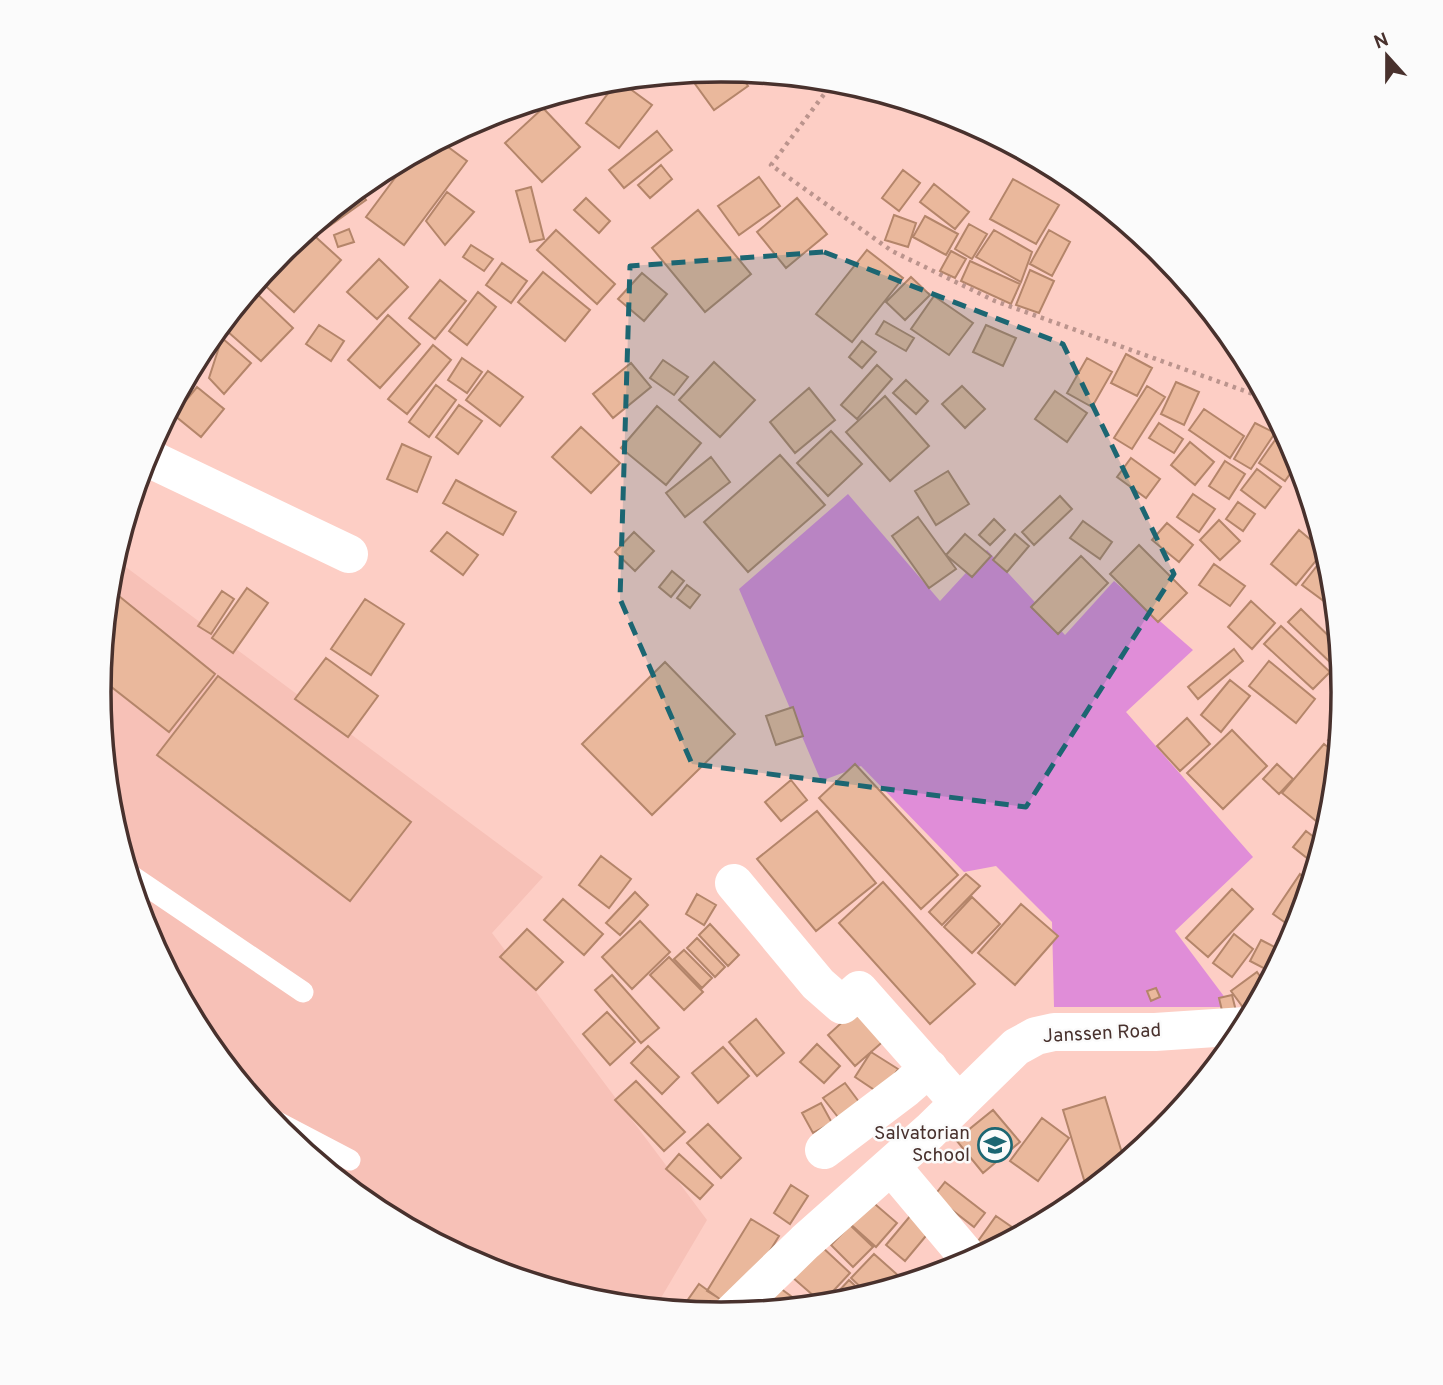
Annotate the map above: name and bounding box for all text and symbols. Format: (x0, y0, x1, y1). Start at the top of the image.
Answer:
north arrow (1352, 21, 1422, 91)
text: N (1371, 28, 1392, 56)
street label: Janssen Road (1042, 1019, 1162, 1049)
place label: Salvatorian School (874, 1122, 970, 1168)
school or university icon: Salvatorian School (976, 1126, 1014, 1164)

